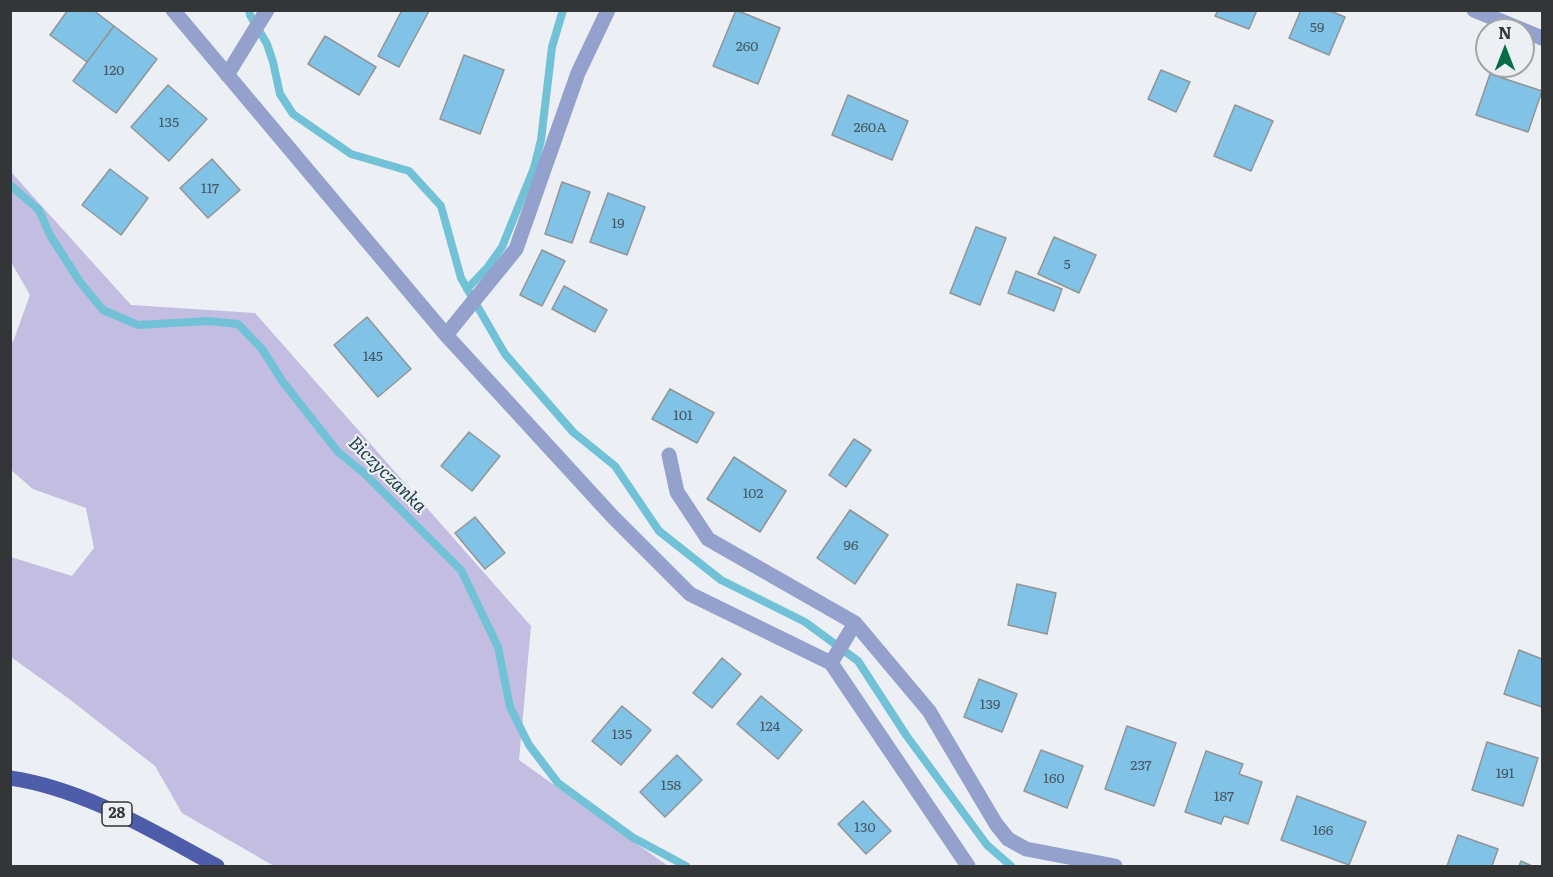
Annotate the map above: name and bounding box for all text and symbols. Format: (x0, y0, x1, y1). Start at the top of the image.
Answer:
north arrow (1475, 18, 1535, 78)
house number: 59 (1310, 20, 1324, 36)
text: N (1498, 20, 1512, 44)
house number: 260 (736, 39, 758, 55)
house number: 120 (104, 63, 124, 79)
house number: 135 (159, 115, 179, 131)
house number: 260A (854, 120, 886, 136)
house number: 117 (201, 181, 219, 197)
house number: 19 (611, 216, 625, 232)
house number: 5 (1063, 257, 1071, 273)
house number: 145 (363, 349, 383, 365)
house number: 101 (673, 408, 693, 424)
water label: Biczyczanka (343, 432, 431, 518)
house number: 102 (743, 486, 763, 502)
house number: 96 (844, 538, 858, 554)
house number: 139 (980, 697, 1000, 713)
house number: 124 (760, 719, 780, 735)
house number: 135 (612, 727, 632, 743)
house number: 237 (1130, 758, 1152, 774)
house number: 191 (1496, 766, 1514, 782)
house number: 160 (1043, 771, 1065, 787)
house number: 158 (661, 778, 681, 794)
house number: 187 (1214, 789, 1234, 805)
road number: 28 (102, 802, 132, 826)
house number: 130 (854, 820, 876, 836)
house number: 166 (1313, 823, 1333, 839)

